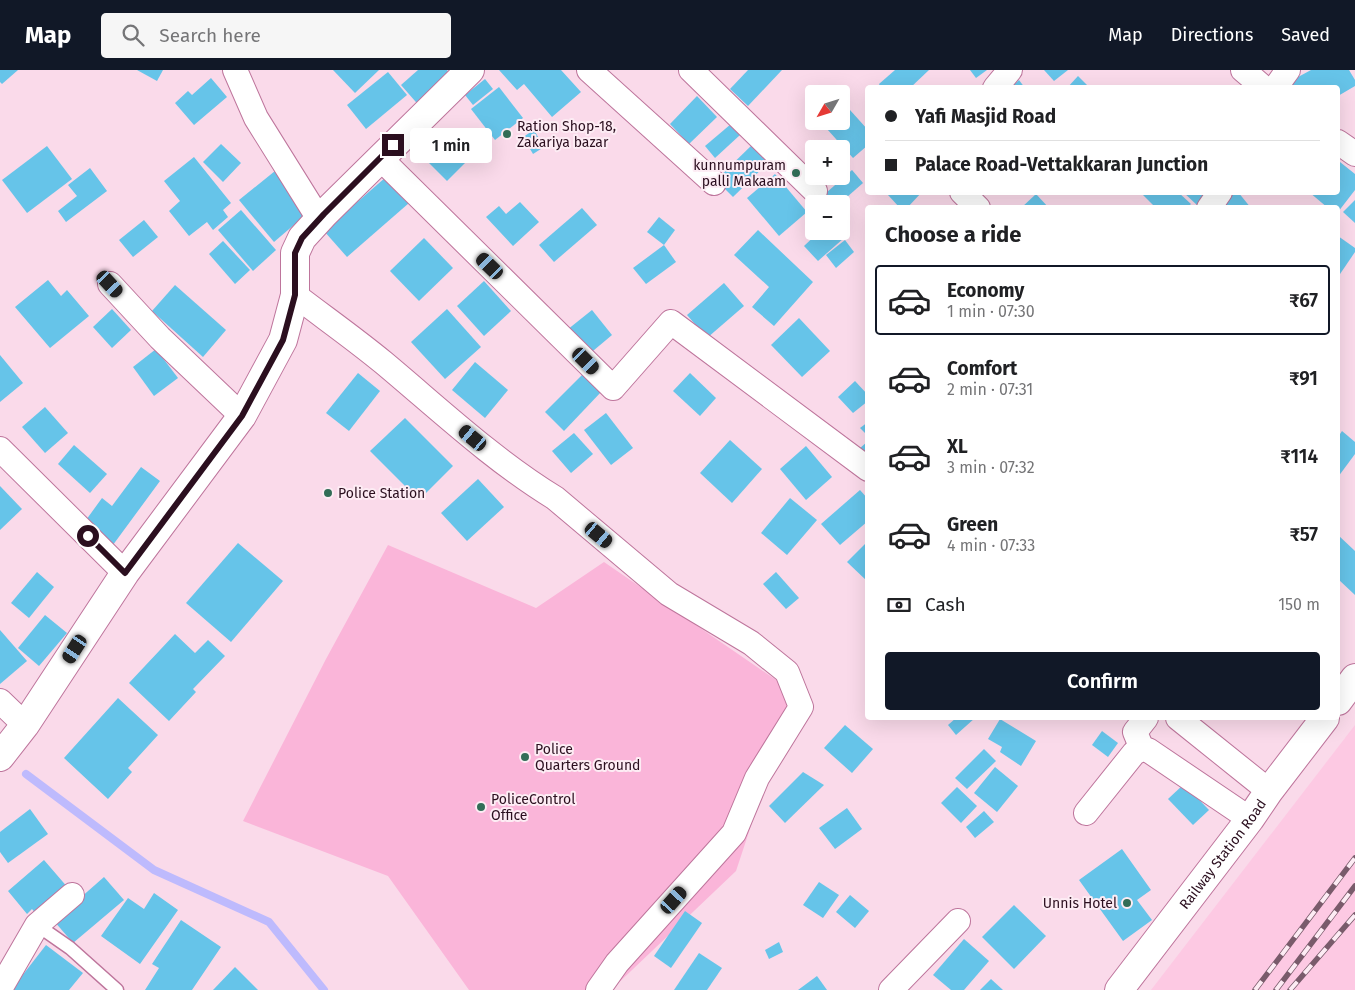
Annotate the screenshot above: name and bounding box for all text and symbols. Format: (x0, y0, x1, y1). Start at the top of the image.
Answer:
search box (101, 13, 451, 58)
text: Map (25, 21, 71, 49)
icon: search (119, 21, 147, 49)
text: Search here (159, 24, 261, 47)
text: Map (1108, 24, 1143, 46)
text: Directions (1171, 24, 1253, 46)
text: Saved (1281, 24, 1330, 46)
north arrow (805, 85, 850, 130)
map controls (805, 85, 850, 240)
text: Yafi Masjid Road (915, 105, 1056, 128)
place label: Ration Shop-18, Zakariya bazar (517, 118, 616, 151)
callout: 1 min (410, 128, 493, 162)
marker: Ration Shop-18, Zakariya bazar (501, 128, 513, 140)
route end (382, 134, 404, 156)
text: 1 min (432, 136, 470, 155)
button: + (805, 140, 850, 185)
text: Palace Road-Vettakkaran Junction (915, 153, 1208, 176)
place label: kunnumpuram palli Makaam (693, 157, 786, 190)
marker: kunnumpuram palli Makaam (790, 167, 802, 179)
button: − (805, 195, 850, 240)
text: Choose a ride (885, 221, 1021, 248)
car (473, 250, 506, 282)
car (94, 268, 125, 300)
icon: car (887, 278, 932, 323)
text: Economy (947, 279, 1024, 302)
text: ₹67 (1289, 289, 1318, 312)
text: 1 min · 07:30 (947, 302, 1035, 321)
car (570, 345, 601, 377)
icon: car (887, 356, 932, 401)
text: Comfort (947, 357, 1017, 380)
text: ₹91 (1289, 367, 1318, 390)
text: 2 min · 07:31 (947, 380, 1033, 399)
car (456, 423, 489, 453)
icon: car (887, 434, 932, 479)
text: XL (947, 435, 968, 458)
text: ₹114 (1280, 445, 1318, 468)
text: 3 min · 07:32 (947, 458, 1035, 477)
place label: Police Station (338, 485, 425, 502)
marker: Police Station (322, 487, 334, 499)
icon: car (887, 512, 932, 557)
text: Green (947, 513, 998, 536)
car (582, 520, 615, 550)
text: ₹57 (1289, 523, 1318, 546)
route start (77, 525, 99, 547)
text: 4 min · 07:33 (947, 536, 1035, 555)
icon: cash (885, 591, 913, 619)
text: Cash (925, 593, 966, 616)
text: 150 m (1278, 595, 1320, 614)
car (60, 632, 89, 666)
button: Confirm (885, 652, 1320, 710)
place label: Police Quarters Ground (535, 741, 640, 774)
marker: Police Quarters Ground (519, 751, 531, 763)
place label: PoliceControl Office (491, 791, 575, 824)
street label: Railway Station Road (1176, 796, 1270, 912)
marker: PoliceControl Office (475, 801, 487, 813)
car (658, 884, 689, 916)
place label: Unnis Hotel (1043, 895, 1117, 912)
marker: Unnis Hotel (1121, 897, 1133, 909)

